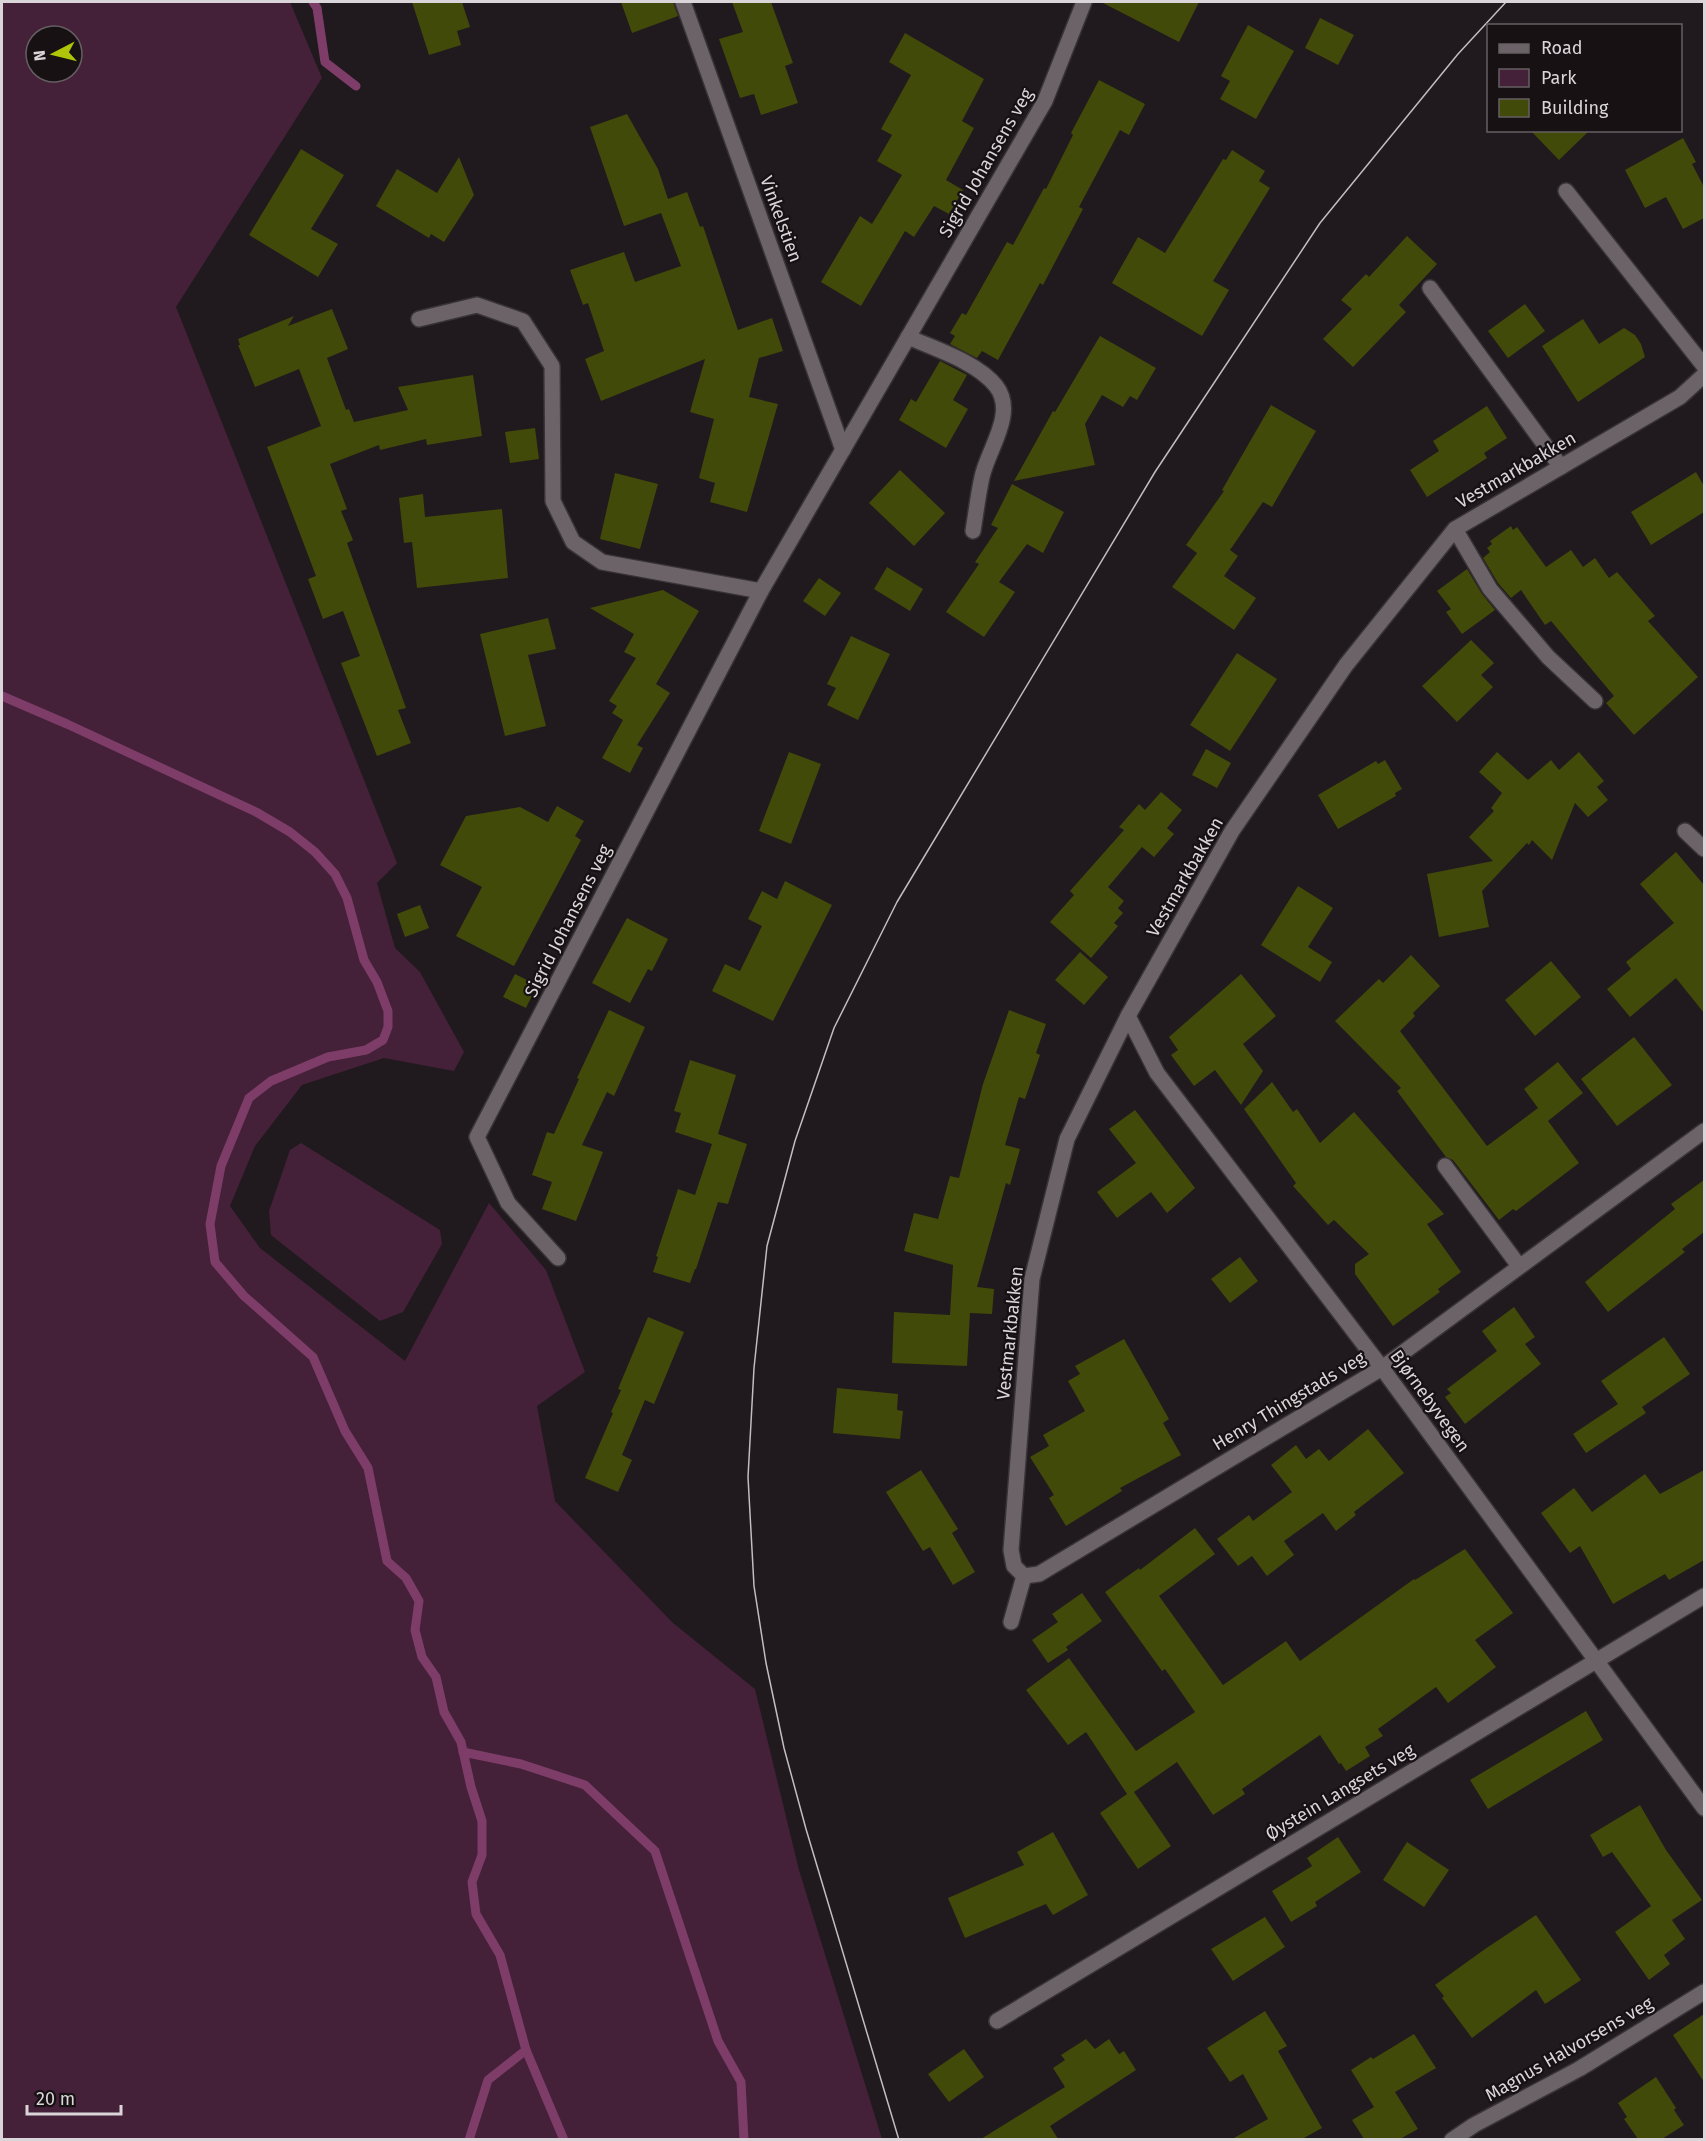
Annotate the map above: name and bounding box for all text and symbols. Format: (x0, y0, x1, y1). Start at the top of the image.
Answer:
north arrow (24, 24, 84, 84)
legend (1487, 24, 1682, 132)
text: Road (1541, 37, 1583, 59)
text: N (30, 49, 50, 62)
text: Park (1541, 67, 1577, 89)
street label: Sigrid Johansens veg (934, 84, 1038, 242)
text: Building (1541, 97, 1609, 119)
street label: Vinkelstien (755, 173, 807, 265)
street label: Vestmarkbakken (1452, 427, 1580, 513)
street label: Vestmarkbakken (1142, 813, 1228, 941)
street label: Sigrid Johansens veg (520, 840, 616, 1001)
street label: Vestmarkbakken (992, 1265, 1028, 1401)
street label: Bjørnebyvegen (1385, 1345, 1475, 1457)
street label: Henry Thingstads veg (1209, 1346, 1370, 1455)
street label: Øystein Langsets veg (1261, 1738, 1419, 1845)
street label: Magnus Halvorsens veg (1481, 1992, 1657, 2106)
scale bar (27, 2078, 122, 2116)
text: 20 m (36, 2088, 75, 2110)

